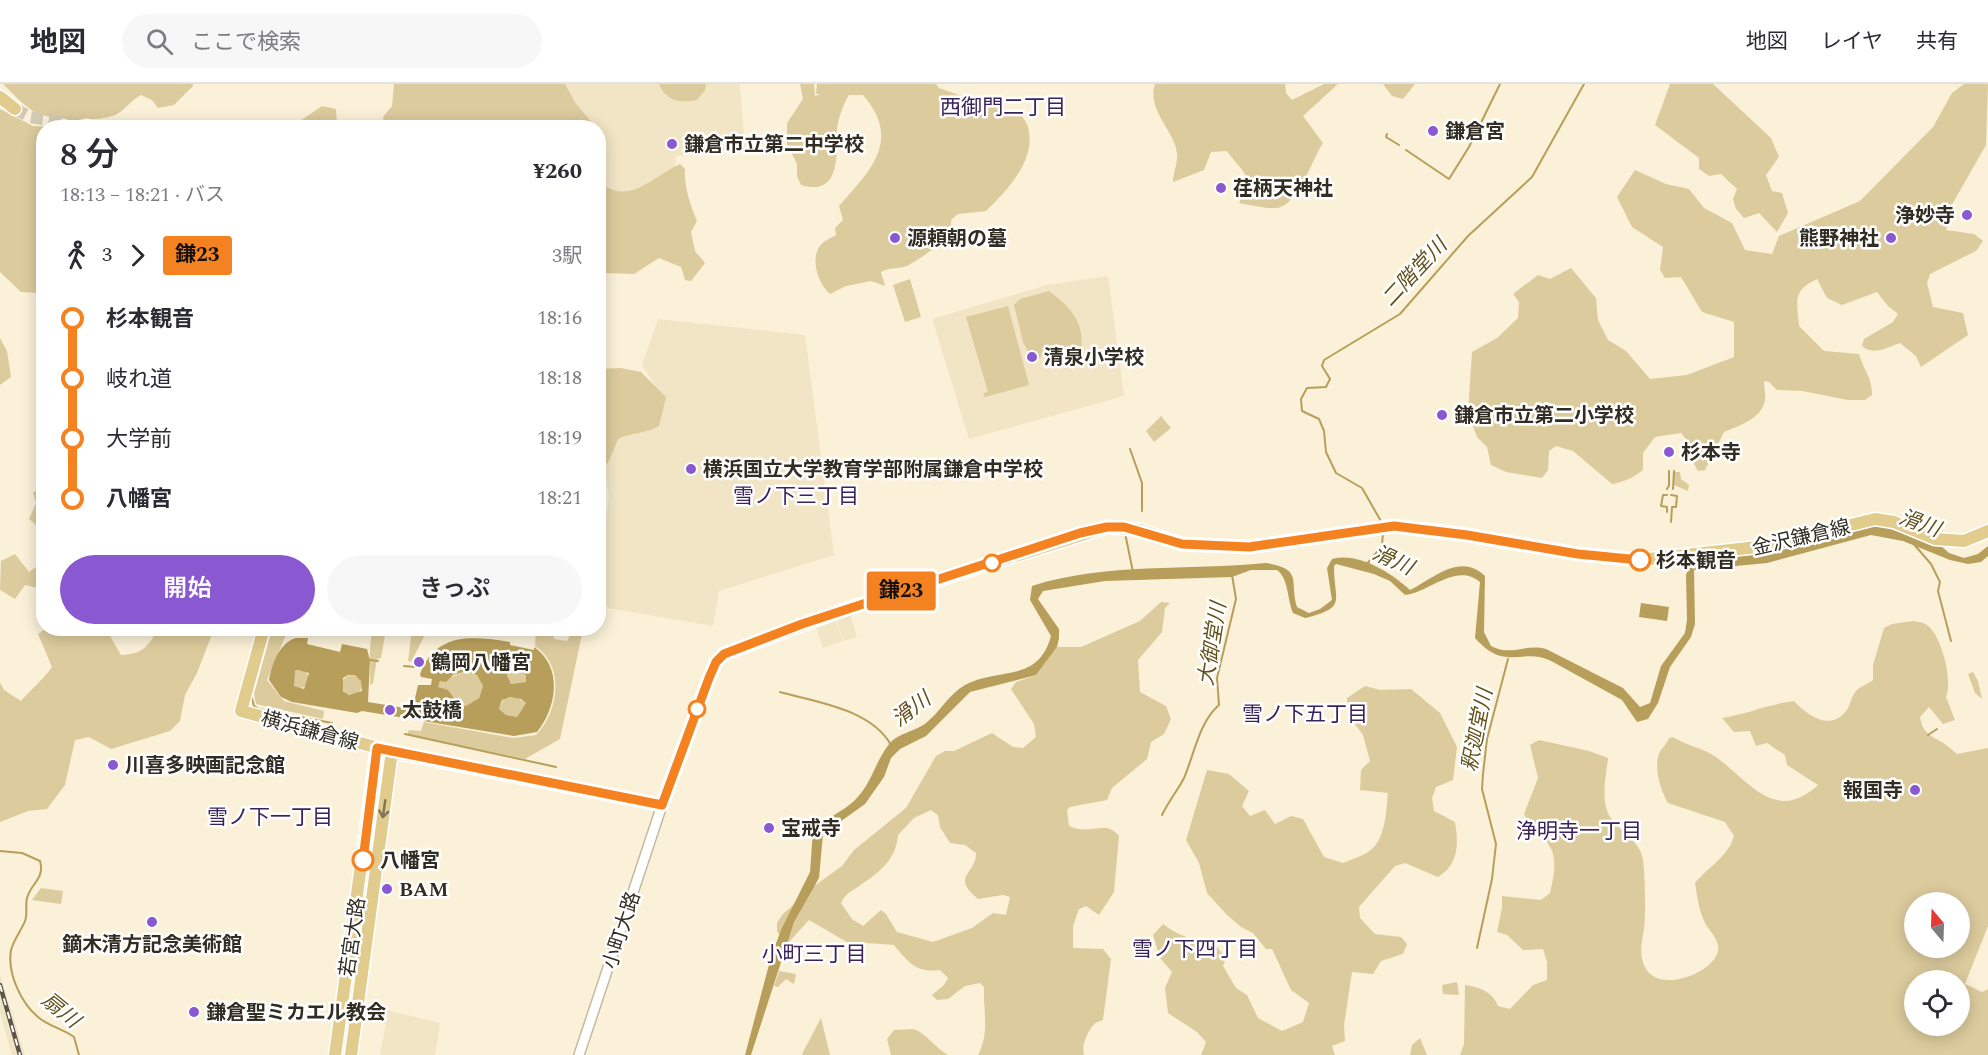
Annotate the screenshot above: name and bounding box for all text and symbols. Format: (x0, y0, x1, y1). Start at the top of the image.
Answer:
search box (122, 14, 542, 68)
text: 地図 (30, 21, 86, 64)
icon: search (143, 25, 176, 58)
text: ここで検索 (191, 26, 301, 59)
text: 地図 (1746, 26, 1788, 58)
text: レイヤ (1821, 26, 1883, 58)
text: 共有 (1916, 26, 1958, 58)
district label: 西御門二丁目 (940, 92, 1066, 124)
place label: 鎌倉宮 (1445, 117, 1505, 147)
marker: 鎌倉宮 (1426, 124, 1440, 138)
text: 8 分 (60, 130, 119, 180)
place label: 鎌倉市立第二中学校 (684, 130, 864, 160)
marker: 鎌倉市立第二中学校 (665, 137, 679, 151)
text: ¥260 (533, 155, 582, 188)
place label: 荏柄天神社 (1233, 174, 1333, 204)
text: 18:13 – 18:21 · バス (60, 180, 225, 210)
marker: 荏柄天神社 (1214, 181, 1228, 195)
place label: 浄妙寺 (1895, 201, 1955, 231)
marker: 浄妙寺 (1960, 208, 1974, 222)
place label: 源頼朝の墓 (907, 224, 1007, 254)
place label: 熊野神社 (1799, 224, 1879, 254)
water label: 二階堂川 (1374, 230, 1456, 314)
marker: 源頼朝の墓 (888, 231, 902, 245)
marker: 熊野神社 (1884, 231, 1898, 245)
icon: walk (60, 239, 93, 272)
icon: forward (121, 239, 154, 272)
text: 鎌23 (175, 239, 220, 271)
text: 3 (102, 240, 112, 270)
text: 3駅 (552, 241, 582, 271)
text: 杉本観音 (106, 303, 194, 336)
text: 18:16 (537, 303, 582, 333)
place label: 清泉小学校 (1044, 343, 1144, 373)
marker: 清泉小学校 (1025, 350, 1039, 364)
text: 岐れ道 (106, 363, 172, 396)
text: 18:18 (537, 363, 582, 393)
place label: 鎌倉市立第二小学校 (1454, 401, 1634, 431)
marker: 鎌倉市立第二小学校 (1435, 408, 1449, 422)
text: 大学前 (106, 423, 172, 456)
text: 18:19 (537, 423, 582, 453)
place label: 杉本寺 (1681, 438, 1741, 468)
marker: 杉本寺 (1662, 445, 1676, 459)
place label: 横浜国立大学教育学部附属鎌倉中学校 (703, 455, 1043, 485)
marker: 横浜国立大学教育学部附属鎌倉中学校 (684, 462, 698, 476)
district label: 雪ノ下三丁目 (733, 481, 859, 513)
text: 八幡宮 (106, 483, 172, 516)
text: 18:21 (537, 483, 582, 513)
water label: 滑川 (1894, 502, 1947, 547)
street label: 金沢鎌倉線 (1749, 512, 1853, 564)
water label: 滑川 (1367, 538, 1420, 585)
place label: 杉本観音 (1656, 546, 1736, 576)
marker: 杉本観音 (1629, 549, 1651, 571)
unlabelled marker (983, 554, 1001, 572)
button: 開始 (60, 555, 315, 624)
button: きっぷ (327, 555, 582, 624)
line badge: 鎌23 (866, 572, 936, 610)
text: 鎌23 (879, 575, 923, 607)
water label: 大御堂川 (1191, 598, 1236, 688)
place label: 鶴岡八幡宮 (431, 648, 531, 678)
marker: 鶴岡八幡宮 (412, 655, 426, 669)
water label: 滑川 (885, 683, 940, 735)
water label: 釈迦堂川 (1454, 684, 1502, 774)
place label: 太鼓橋 (402, 696, 462, 726)
district label: 雪ノ下五丁目 (1242, 699, 1368, 731)
unlabelled marker (688, 700, 706, 718)
marker: 太鼓橋 (383, 703, 397, 717)
street label: 横浜鎌倉線 (258, 704, 362, 758)
place label: 川喜多映画記念館 (125, 751, 285, 781)
marker: 川喜多映画記念館 (106, 758, 120, 772)
place label: 報国寺 (1843, 776, 1903, 806)
marker: 報国寺 (1908, 783, 1922, 797)
one-way arrow (379, 799, 390, 819)
district label: 雪ノ下一丁目 (207, 802, 333, 834)
place label: 宝戒寺 (781, 814, 841, 844)
district label: 浄明寺一丁目 (1516, 816, 1642, 848)
marker: 宝戒寺 (762, 821, 776, 835)
place label: 八幡宮 (380, 846, 440, 876)
marker: 八幡宮 (352, 849, 374, 871)
place label: BAM (399, 875, 448, 905)
marker: BAM (380, 882, 394, 896)
street label: 小町大路 (595, 888, 649, 973)
north arrow (1904, 892, 1970, 958)
map controls (1904, 892, 1970, 1036)
street label: 若宮大路 (333, 895, 373, 979)
marker: 鏑木清方記念美術館 (145, 915, 159, 929)
place label: 鏑木清方記念美術館 (62, 930, 242, 960)
district label: 雪ノ下四丁目 (1132, 934, 1258, 966)
district label: 小町三丁目 (762, 939, 867, 971)
button: locate (1904, 970, 1970, 1036)
water label: 扇川 (34, 985, 88, 1038)
place label: 鎌倉聖ミカエル教会 (206, 998, 386, 1028)
marker: 鎌倉聖ミカエル教会 (187, 1005, 201, 1019)

